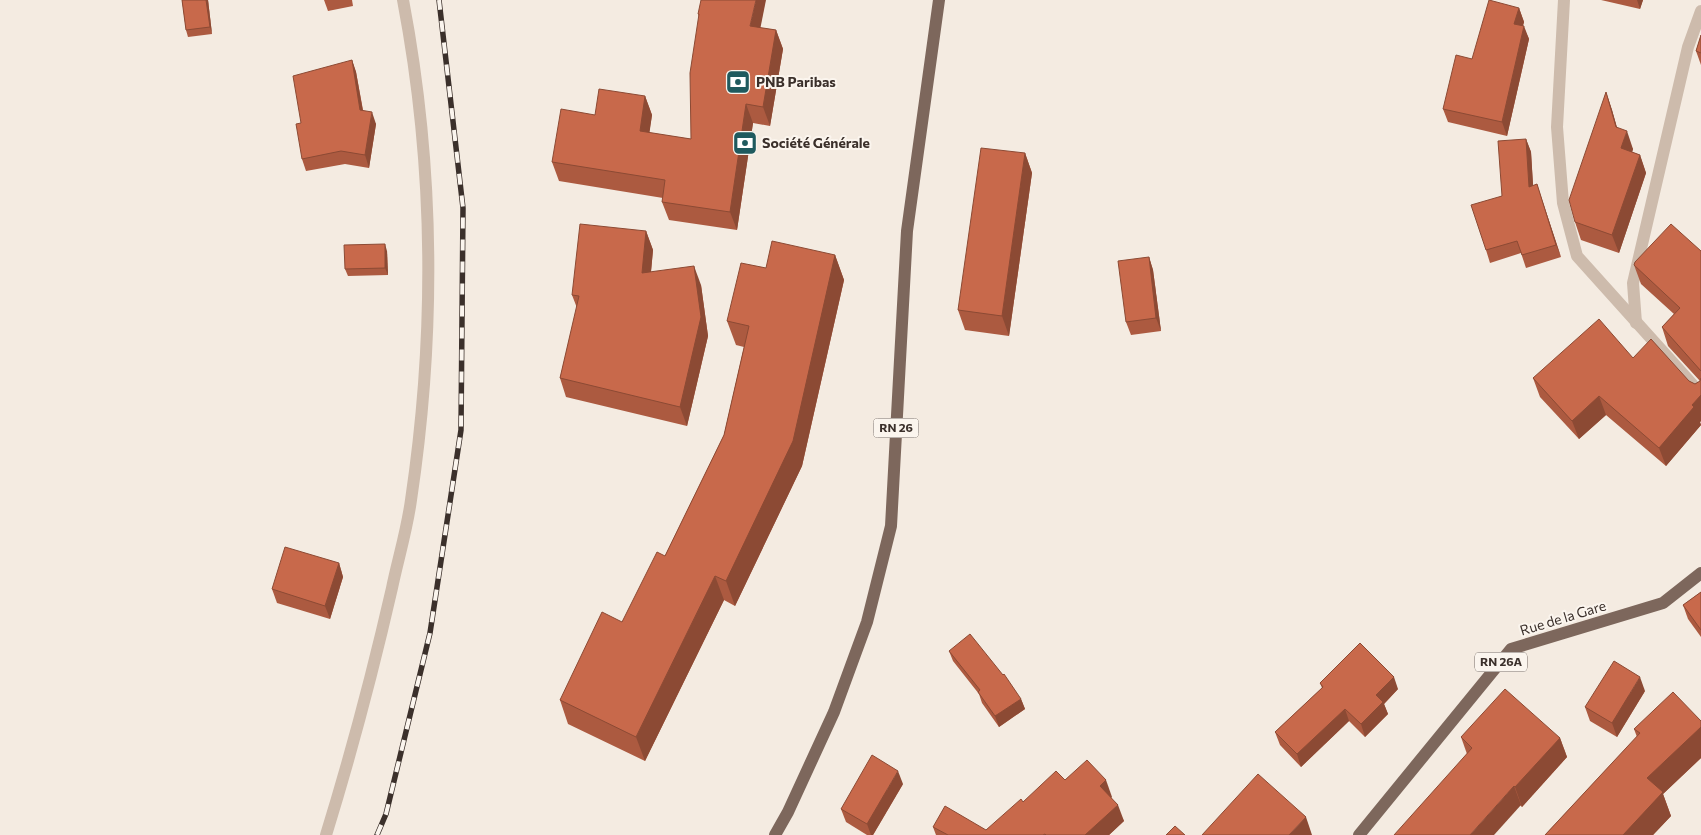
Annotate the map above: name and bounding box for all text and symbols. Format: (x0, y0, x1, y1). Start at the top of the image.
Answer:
bank icon: PNB Paribas (725, 69, 751, 95)
place label: PNB Paribas (756, 73, 836, 90)
bank icon: Société Générale (732, 130, 758, 156)
place label: Société Générale (762, 134, 870, 151)
road number: RN 26 (874, 418, 918, 438)
street label: Rue de la Gare (1518, 596, 1608, 639)
road number: RN 26A (1475, 652, 1527, 672)

